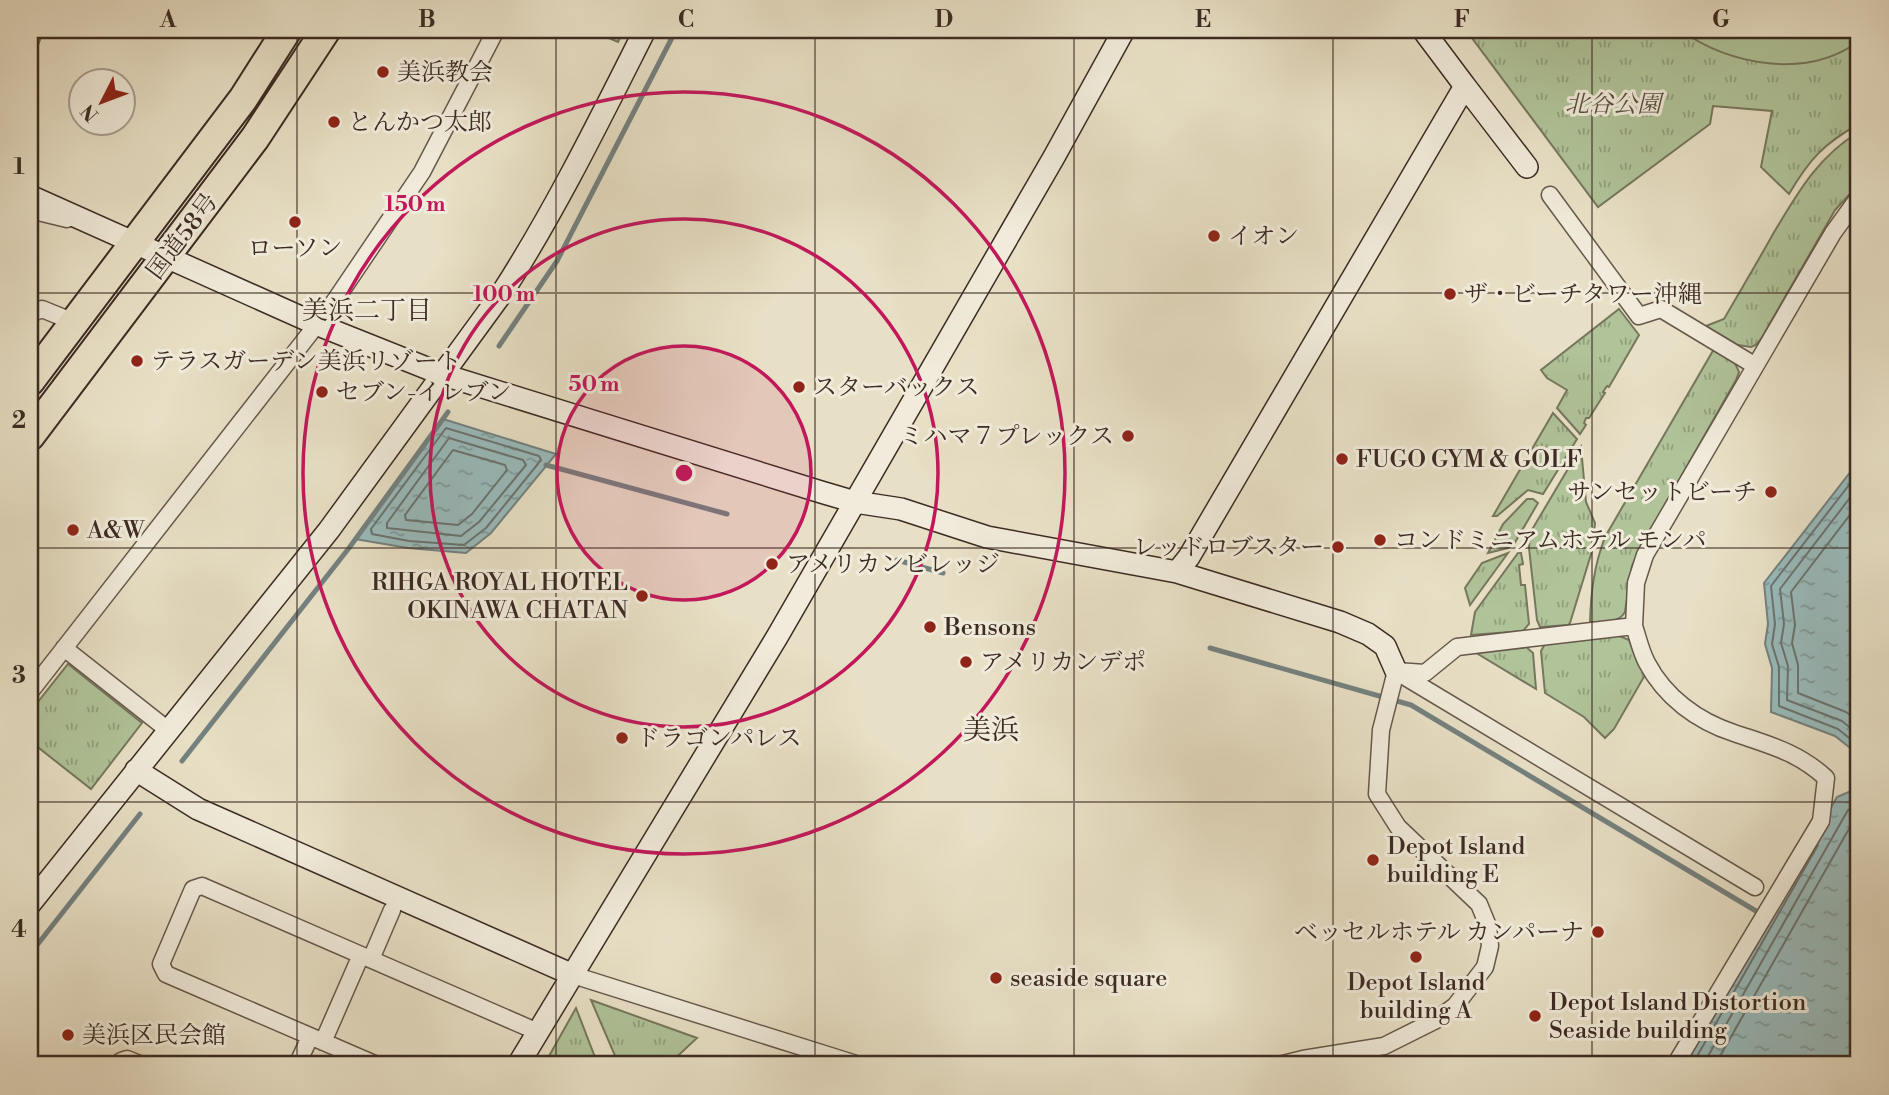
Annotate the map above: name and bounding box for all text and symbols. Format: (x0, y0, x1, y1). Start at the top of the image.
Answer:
text: A (159, 6, 177, 34)
text: B (418, 6, 436, 34)
text: C (678, 6, 694, 34)
text: D (935, 6, 953, 34)
text: E (1195, 6, 1211, 34)
text: F (1454, 6, 1470, 34)
text: G (1712, 6, 1730, 34)
place label: 美浜教会 (397, 58, 493, 88)
marker: 美浜教会 (375, 64, 391, 80)
north arrow (66, 66, 136, 136)
park label: 北谷公園 (1565, 90, 1665, 120)
text: N (76, 99, 104, 126)
place label: とんかつ太郎 (348, 108, 492, 138)
marker: とんかつ太郎 (326, 114, 342, 130)
text: 1 (13, 153, 25, 181)
street label: 国道58号 (141, 188, 225, 286)
text: 150 m (385, 192, 445, 218)
marker: ローソン (287, 214, 303, 230)
place label: イオン (1228, 222, 1299, 252)
marker: イオン (1206, 228, 1222, 244)
place label: ローソン (247, 234, 343, 264)
place label: ザ・ビーチタワー沖縄 (1464, 280, 1702, 310)
text: 100 m (473, 282, 535, 308)
marker: ザ・ビーチタワー沖縄 (1442, 286, 1458, 302)
district label: 美浜二丁目 (302, 295, 432, 327)
place label: テラスガーデン美浜リゾート (151, 347, 462, 377)
marker: テラスガーデン美浜リゾート (129, 353, 145, 369)
text: 50 m (569, 372, 619, 398)
place label: スターバックス (813, 373, 980, 403)
place label: セブン-イレブン (336, 378, 512, 408)
marker: スターバックス (791, 379, 807, 395)
marker: セブン-イレブン (314, 384, 330, 400)
text: 2 (12, 407, 26, 435)
place label: ミハマ７プレックス (899, 422, 1114, 452)
marker: ミハマ７プレックス (1120, 428, 1136, 444)
place label: FUGO GYM & GOLF (1356, 445, 1582, 475)
marker: FUGO GYM & GOLF (1334, 451, 1350, 467)
centre of rings (672, 461, 696, 485)
place label: サンセットビーチ (1567, 478, 1757, 508)
marker: サンセットビーチ (1763, 484, 1779, 500)
place label: A&W (86, 516, 146, 546)
marker: A&W (65, 522, 81, 538)
place label: コンドミニアムホテル モンパ (1394, 526, 1706, 556)
marker: コンドミニアムホテル モンパ (1372, 532, 1388, 548)
place label: レッドロブスター (1133, 533, 1324, 563)
marker: レッドロブスター (1330, 539, 1346, 555)
place label: アメリカンビレッジ (786, 550, 1000, 580)
marker: アメリカンビレッジ (764, 556, 780, 572)
place label: RIHGA ROYAL HOTEL OKINAWA CHATAN (371, 568, 628, 626)
marker: RIHGA ROYAL HOTEL OKINAWA CHATAN (634, 588, 650, 604)
place label: Bensons (943, 613, 1036, 643)
marker: Bensons (922, 619, 938, 635)
place label: アメリカンデポ (980, 648, 1146, 678)
marker: アメリカンデポ (958, 654, 974, 670)
text: 3 (12, 662, 26, 690)
district label: 美浜 (963, 713, 1019, 748)
place label: ドラゴンパレス (636, 724, 802, 754)
marker: ドラゴンパレス (614, 730, 630, 746)
place label: Depot Island building E (1387, 832, 1526, 890)
marker: Depot Island building E (1365, 852, 1381, 868)
text: 4 (11, 916, 27, 944)
place label: ベッセルホテル カンパーナ (1294, 918, 1584, 948)
marker: ベッセルホテル カンパーナ (1590, 924, 1606, 940)
marker: Depot Island building A (1408, 949, 1424, 965)
place label: seaside square (1010, 964, 1167, 994)
place label: Depot Island building A (1347, 968, 1485, 1026)
marker: seaside square (988, 970, 1004, 986)
place label: Depot Island Distortion Seaside building (1549, 988, 1806, 1046)
marker: Depot Island Distortion Seaside building (1527, 1008, 1543, 1024)
place label: 美浜区民会館 (82, 1021, 226, 1051)
marker: 美浜区民会館 (60, 1027, 76, 1043)

